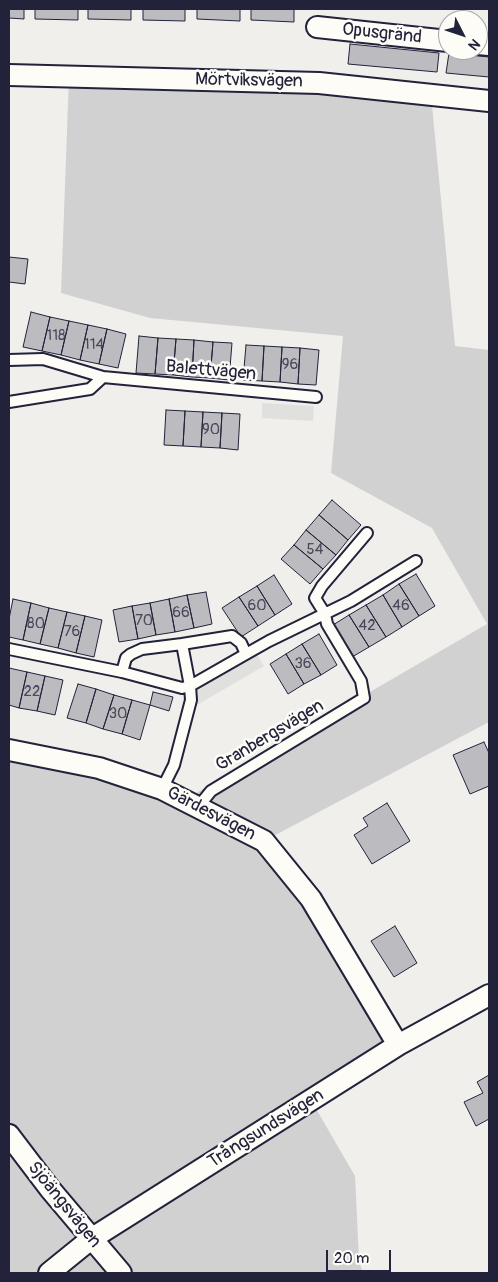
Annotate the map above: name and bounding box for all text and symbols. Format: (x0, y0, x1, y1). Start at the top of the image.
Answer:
north arrow (438, 10, 488, 60)
street label: Opusgränd (341, 19, 423, 49)
text: N (464, 35, 483, 54)
street label: Mörtviksvägen (195, 69, 303, 93)
house number: 118 (46, 327, 66, 345)
house number: 114 (84, 336, 104, 354)
street label: Balettvägen (165, 356, 257, 386)
house number: 96 (282, 356, 298, 374)
house number: 90 (202, 421, 220, 439)
house number: 54 (307, 541, 323, 559)
house number: 60 (248, 597, 266, 615)
house number: 46 (392, 597, 410, 615)
house number: 66 (172, 604, 190, 622)
house number: 70 (135, 612, 153, 630)
house number: 80 (27, 615, 45, 633)
house number: 42 (358, 617, 376, 635)
house number: 76 (64, 623, 80, 641)
house number: 36 (294, 655, 312, 673)
house number: 22 (24, 683, 40, 701)
street label: Granbergsvägen (212, 695, 328, 777)
house number: 30 (109, 705, 127, 723)
street label: Gärdesvägen (163, 782, 259, 846)
street label: Trångsundsvägen (204, 1085, 328, 1173)
street label: Sjöängsvägen (23, 1157, 105, 1253)
scale bar (328, 1240, 393, 1272)
text: 20 m (334, 1249, 369, 1268)

